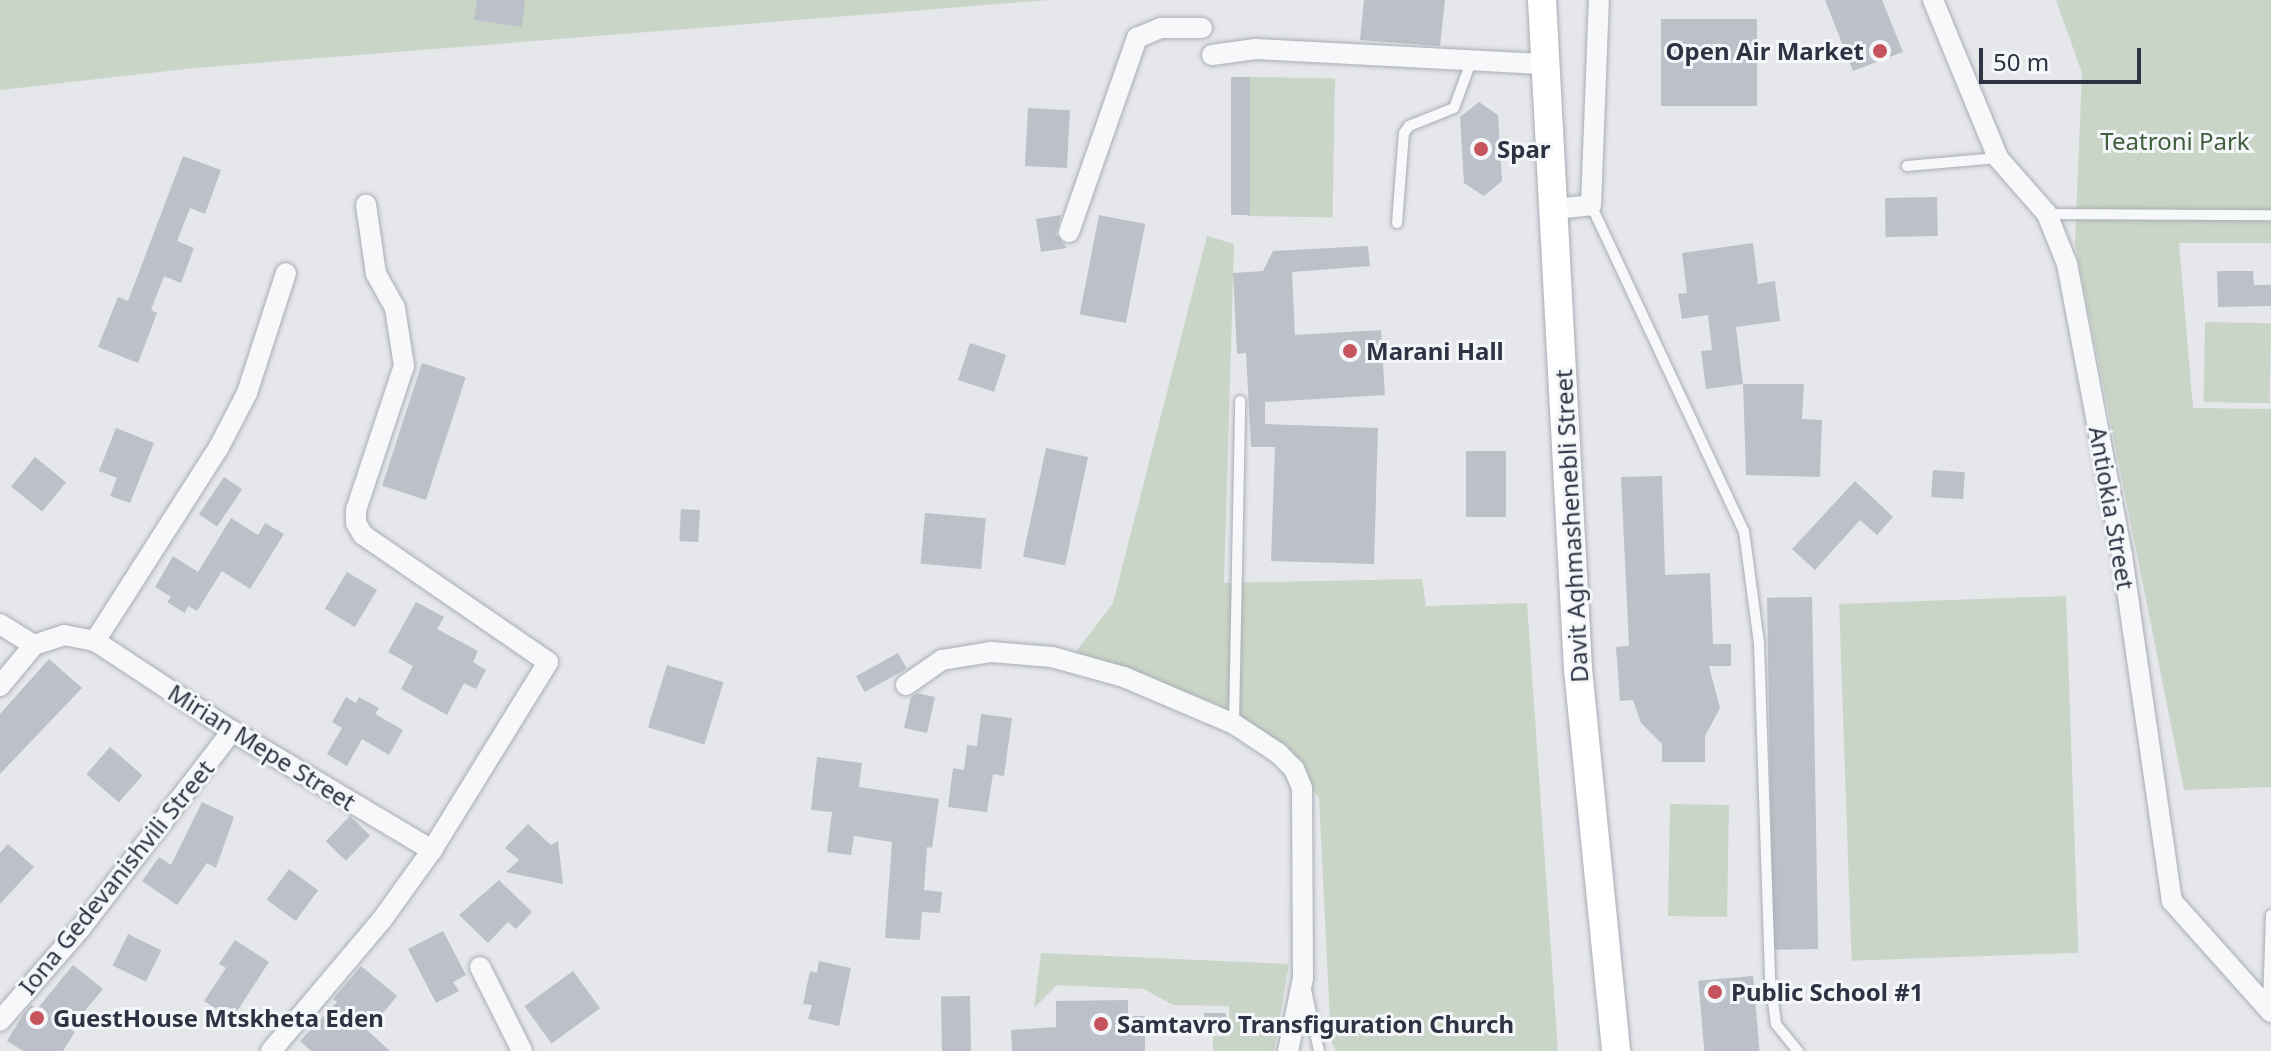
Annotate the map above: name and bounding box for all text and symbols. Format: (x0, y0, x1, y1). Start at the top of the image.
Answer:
scale bar (1983, 32, 2145, 82)
place label: Open Air Market (1666, 37, 1864, 65)
marker: Open Air Market (1871, 42, 1889, 60)
text: 50 m (1993, 45, 2049, 78)
park label: Teatroni Park (2100, 127, 2250, 155)
place label: Spar (1497, 135, 1550, 163)
marker: Spar (1472, 140, 1490, 158)
place label: Marani Hall (1366, 337, 1504, 365)
marker: Marani Hall (1341, 342, 1359, 360)
street label: Davit Aghmashenebli Street (1548, 369, 1594, 683)
street label: Antiokia Street (2083, 424, 2141, 592)
street label: Mirian Mepe Street (163, 678, 361, 816)
street label: Iona Gedevanishvili Street (13, 754, 219, 1000)
place label: Public School #1 (1731, 978, 1923, 1006)
marker: Public School #1 (1706, 983, 1724, 1001)
place label: GuestHouse Mtskheta Eden (53, 1004, 384, 1032)
marker: GuestHouse Mtskheta Eden (28, 1009, 46, 1027)
place label: Samtavro Transfiguration Church (1117, 1010, 1514, 1038)
marker: Samtavro Transfiguration Church (1092, 1015, 1110, 1033)

